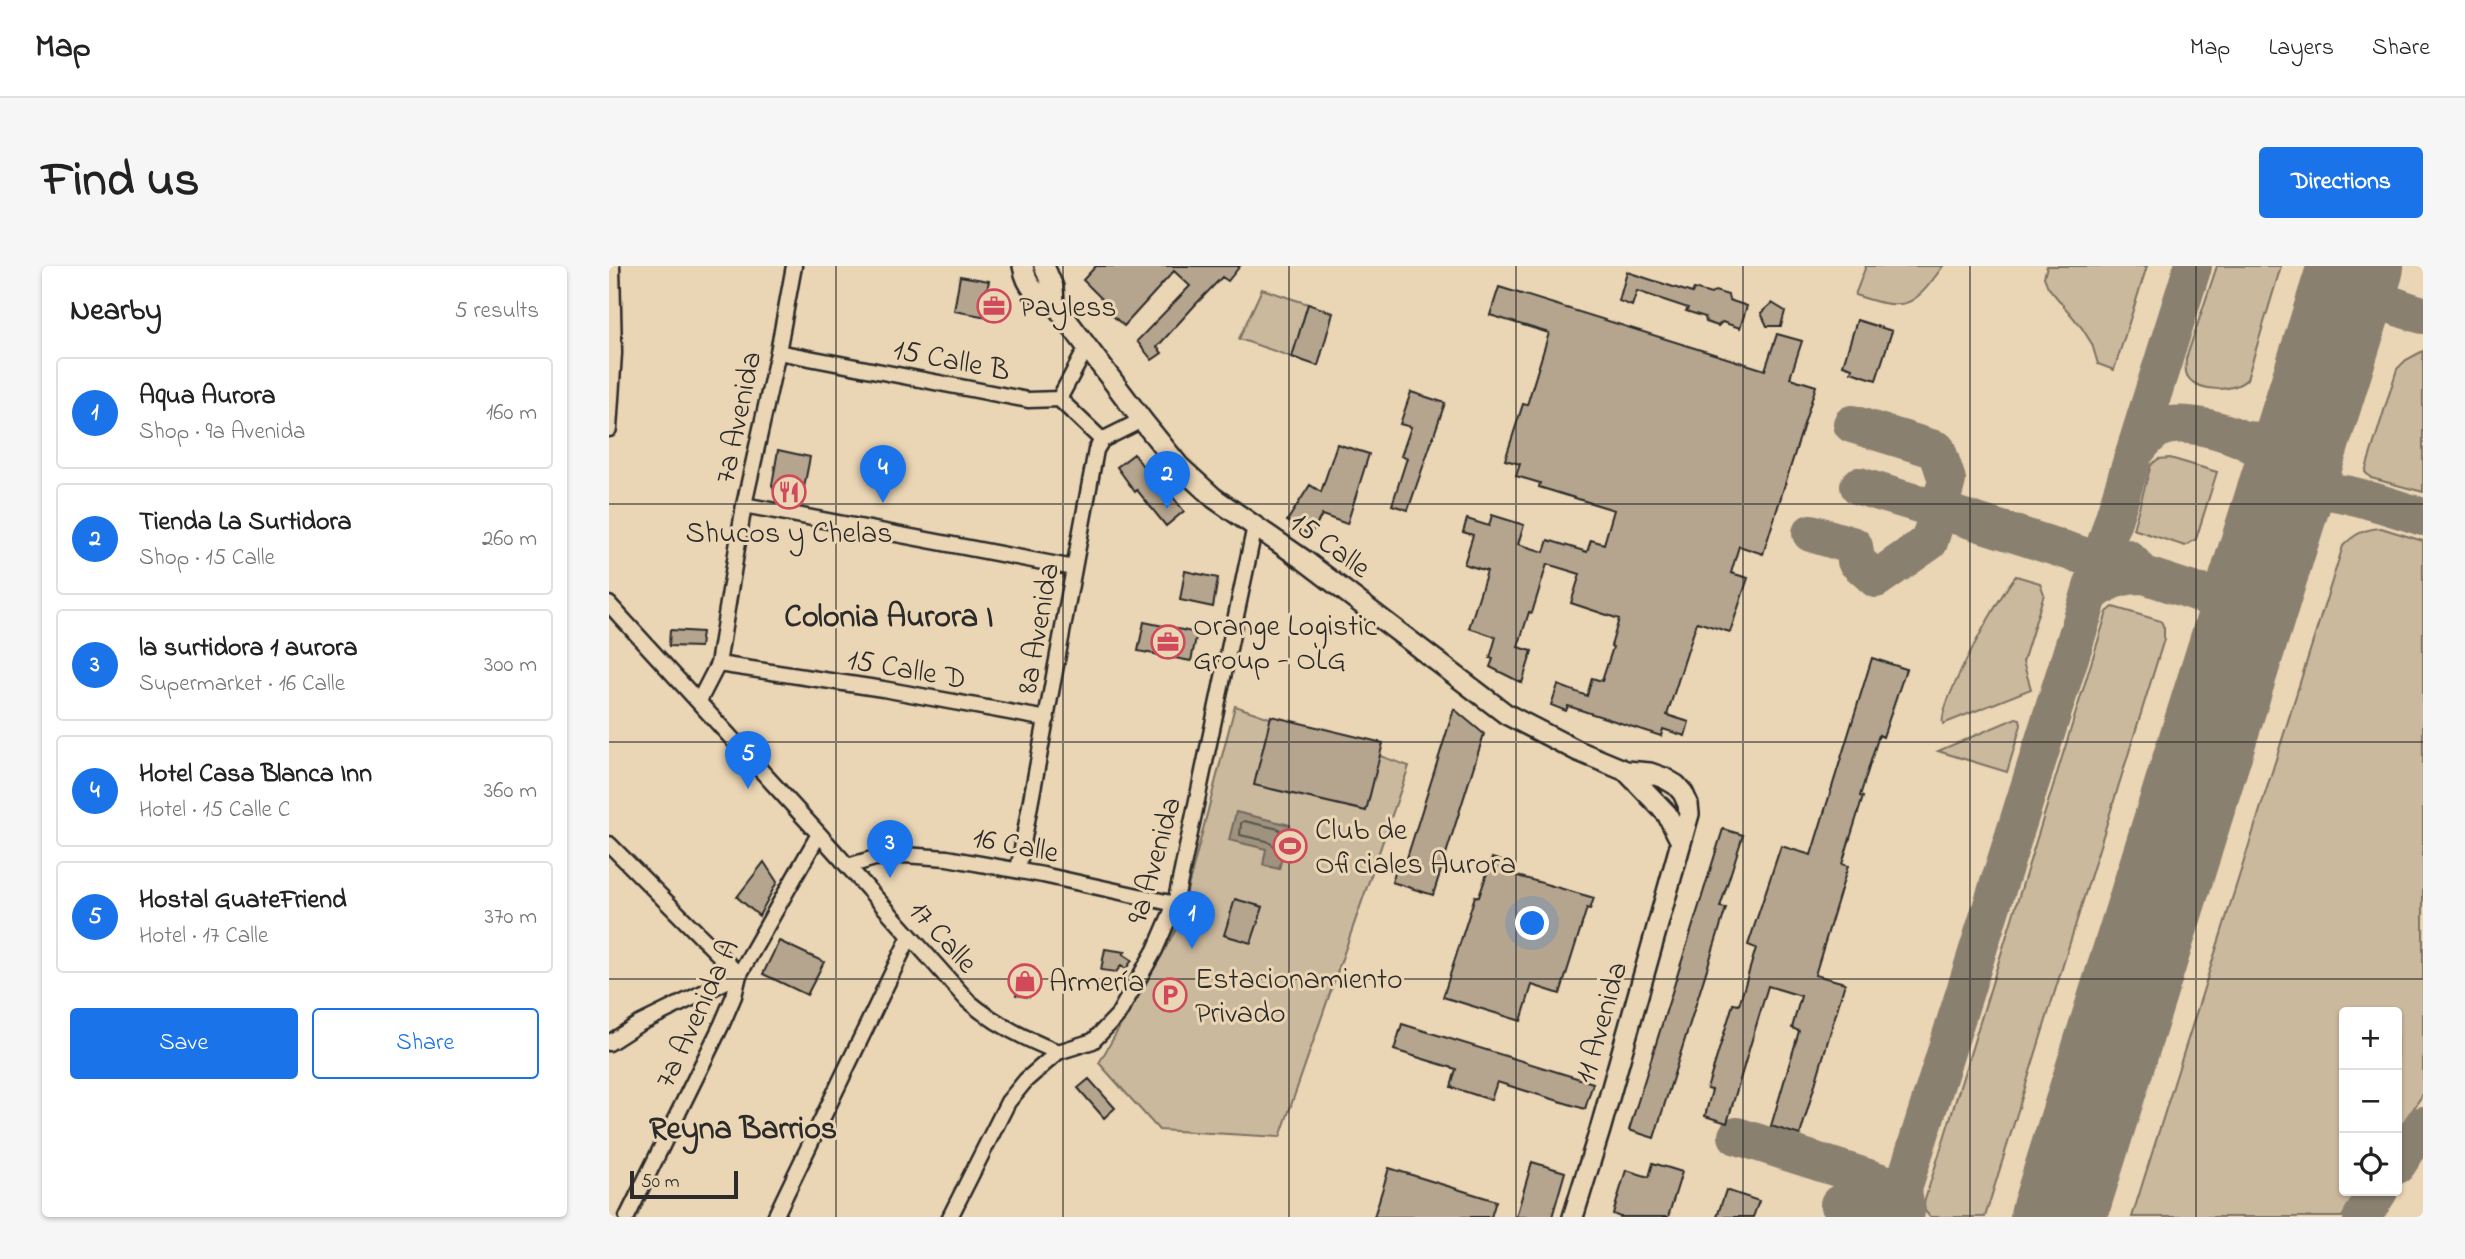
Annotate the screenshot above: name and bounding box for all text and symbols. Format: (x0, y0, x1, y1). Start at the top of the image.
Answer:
text: Map (35, 24, 91, 72)
text: Map (2190, 31, 2230, 66)
text: Layers (2268, 31, 2334, 66)
text: Share (2372, 31, 2430, 66)
text: Find us (42, 146, 199, 218)
button: Directions (2259, 147, 2423, 218)
office icon: Payless (975, 287, 1013, 325)
place label: Payless (1019, 287, 1116, 331)
text: Nearby (70, 290, 162, 334)
text: 5 results (455, 295, 539, 328)
street label: 15 Calle B (889, 329, 1014, 395)
street label: 7a Avenida (705, 348, 775, 488)
text: Aqua Aurora (139, 378, 276, 416)
text: 1 (91, 397, 99, 430)
text: 160 m (486, 397, 537, 430)
text: Shop · 9a Avenida (139, 416, 306, 449)
pin: 4 (860, 445, 906, 503)
pin: 2 (1144, 451, 1190, 509)
restaurant icon: Shucos y Chelas (770, 473, 808, 511)
street label: 15 Calle (1280, 502, 1379, 591)
text: Tienda La Surtidora (139, 504, 352, 542)
place label: Shucos y Chelas (685, 513, 893, 557)
text: 2 (89, 523, 101, 556)
text: 260 m (482, 523, 537, 556)
text: Shop · 15 Calle (139, 542, 275, 575)
street label: 8a Avenida (1007, 559, 1073, 698)
district label: Colonia Aurora I (784, 595, 994, 642)
place label: Orange Logistic Group - OLG (1193, 606, 1378, 684)
office icon: Orange Logistic Group - OLG (1149, 623, 1187, 661)
text: la surtidora 1 aurora (139, 630, 357, 668)
street label: 15 Calle D (844, 639, 969, 703)
text: 3 (90, 649, 100, 682)
text: 300 m (484, 649, 537, 682)
text: Supermarket · 16 Calle (139, 668, 345, 701)
pin: 5 (725, 731, 771, 789)
text: Hotel Casa Blanca Inn (139, 756, 372, 794)
text: 4 (90, 775, 100, 808)
text: 360 m (484, 775, 537, 808)
street label: 9a Avenida (1117, 792, 1195, 930)
text: Hotel · 15 Calle C (139, 794, 290, 827)
place label: Club de Oficiales Aurora (1315, 810, 1516, 888)
street label: 16 Calle (969, 817, 1063, 877)
pin: 3 (867, 820, 913, 878)
sports icon: Club de Oficiales Aurora (1271, 827, 1309, 865)
text: Hostal GuateFriend (139, 882, 347, 920)
street label: 17 Calle (897, 891, 987, 985)
pin: 1 (1169, 891, 1215, 949)
text: 5 (88, 901, 102, 934)
text: 370 m (484, 901, 537, 934)
your location (1515, 906, 1549, 940)
text: Hotel · 17 Calle (139, 920, 268, 953)
street label: 7a Avenida A (645, 933, 752, 1096)
street label: 11 Avenida (1565, 957, 1641, 1089)
place label: Estacionamiento Privado (1195, 959, 1403, 1037)
shop icon: Armería (1006, 962, 1044, 1000)
place label: Armería (1049, 962, 1144, 1006)
parking icon: Estacionamiento Privado (1151, 976, 1189, 1014)
map controls (2339, 1007, 2402, 1196)
button: + (2339, 1007, 2402, 1070)
button: Save (70, 1008, 298, 1079)
button: Share (312, 1008, 539, 1079)
button: − (2339, 1070, 2402, 1133)
district label: Reyna Barrios (649, 1107, 837, 1155)
button: locate (2339, 1133, 2402, 1196)
scale bar (630, 1168, 739, 1200)
text: 50 m (641, 1169, 680, 1196)

